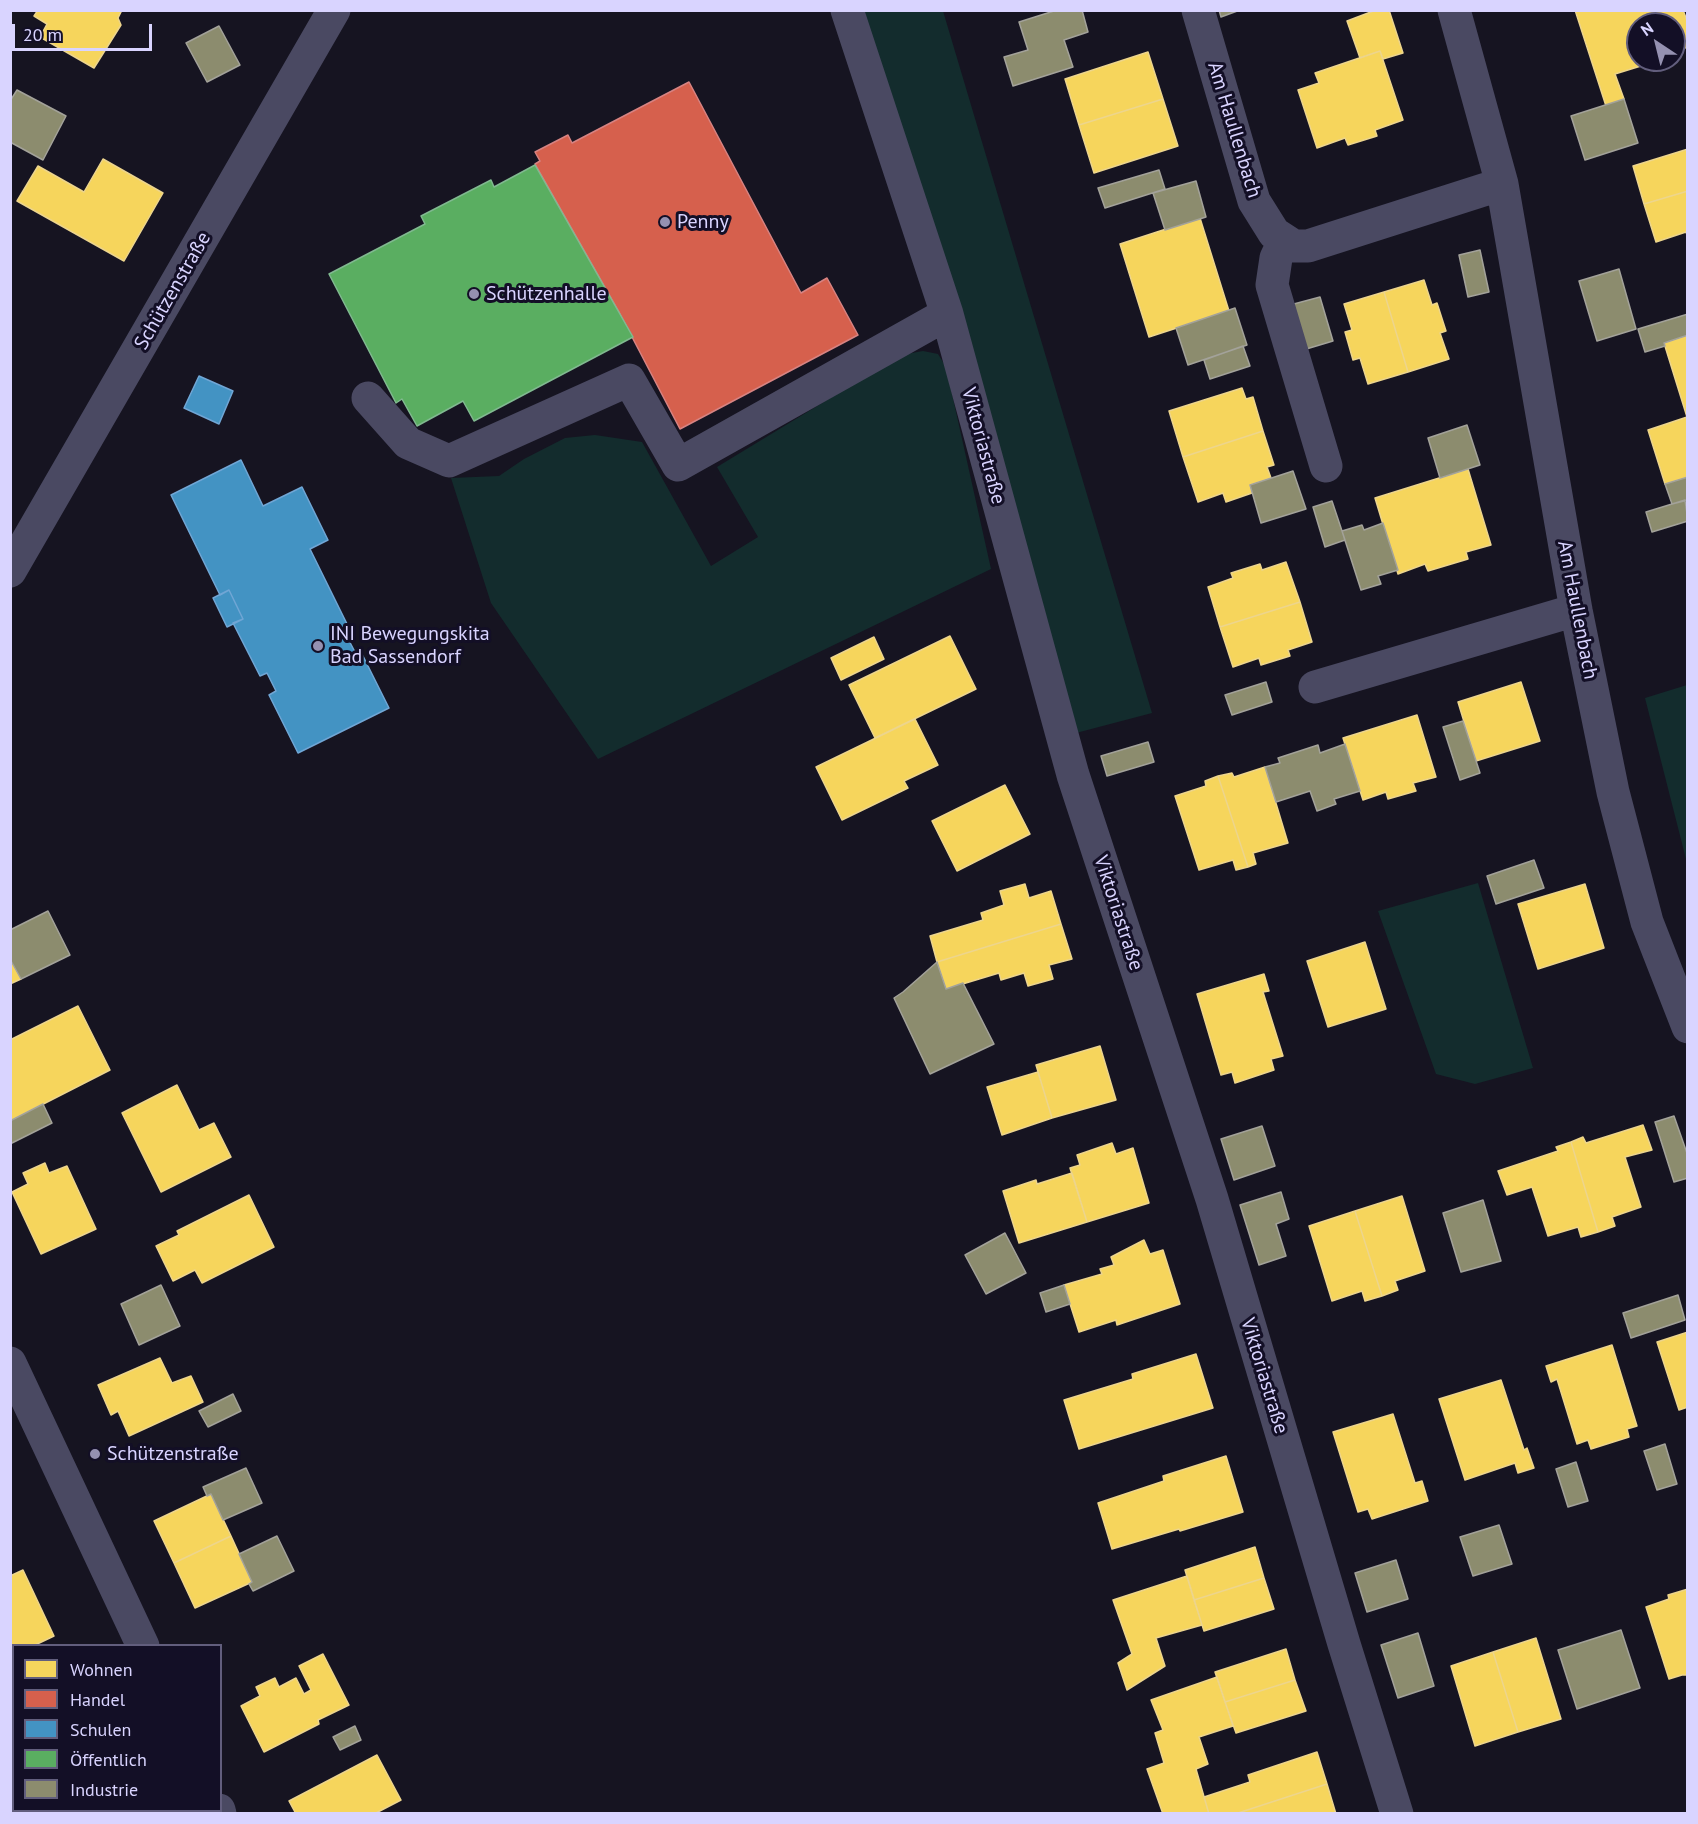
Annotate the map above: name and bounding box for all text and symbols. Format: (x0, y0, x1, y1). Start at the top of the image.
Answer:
scale bar (15, 12, 154, 50)
north arrow (1626, 12, 1686, 72)
text: N (1637, 18, 1657, 40)
text: 20 m (23, 23, 62, 46)
street label: Am Haullenbach (1202, 59, 1266, 201)
place label: Penny (677, 210, 729, 234)
marker: Penny (658, 215, 672, 229)
street label: Schützenstraße (130, 228, 216, 354)
place label: Schützenhalle (486, 282, 607, 306)
marker: Schützenhalle (467, 287, 481, 301)
street label: Viktoriastraße (956, 385, 1010, 507)
street label: Am Haullenbach (1552, 539, 1602, 681)
place label: INI Bewegungskita Bad Sassendorf (330, 622, 490, 669)
marker: INI Bewegungskita Bad Sassendorf (311, 639, 325, 653)
street label: Viktoriastraße (1088, 852, 1148, 974)
street label: Viktoriastraße (1235, 1315, 1293, 1437)
place label: Schützenstraße (107, 1442, 239, 1466)
marker: Schützenstraße (88, 1447, 102, 1461)
legend (12, 1644, 222, 1812)
text: Wohnen (70, 1658, 132, 1681)
text: Handel (70, 1688, 125, 1711)
text: Schulen (70, 1718, 131, 1741)
text: Öffentlich (70, 1748, 147, 1771)
text: Industrie (70, 1778, 138, 1801)

